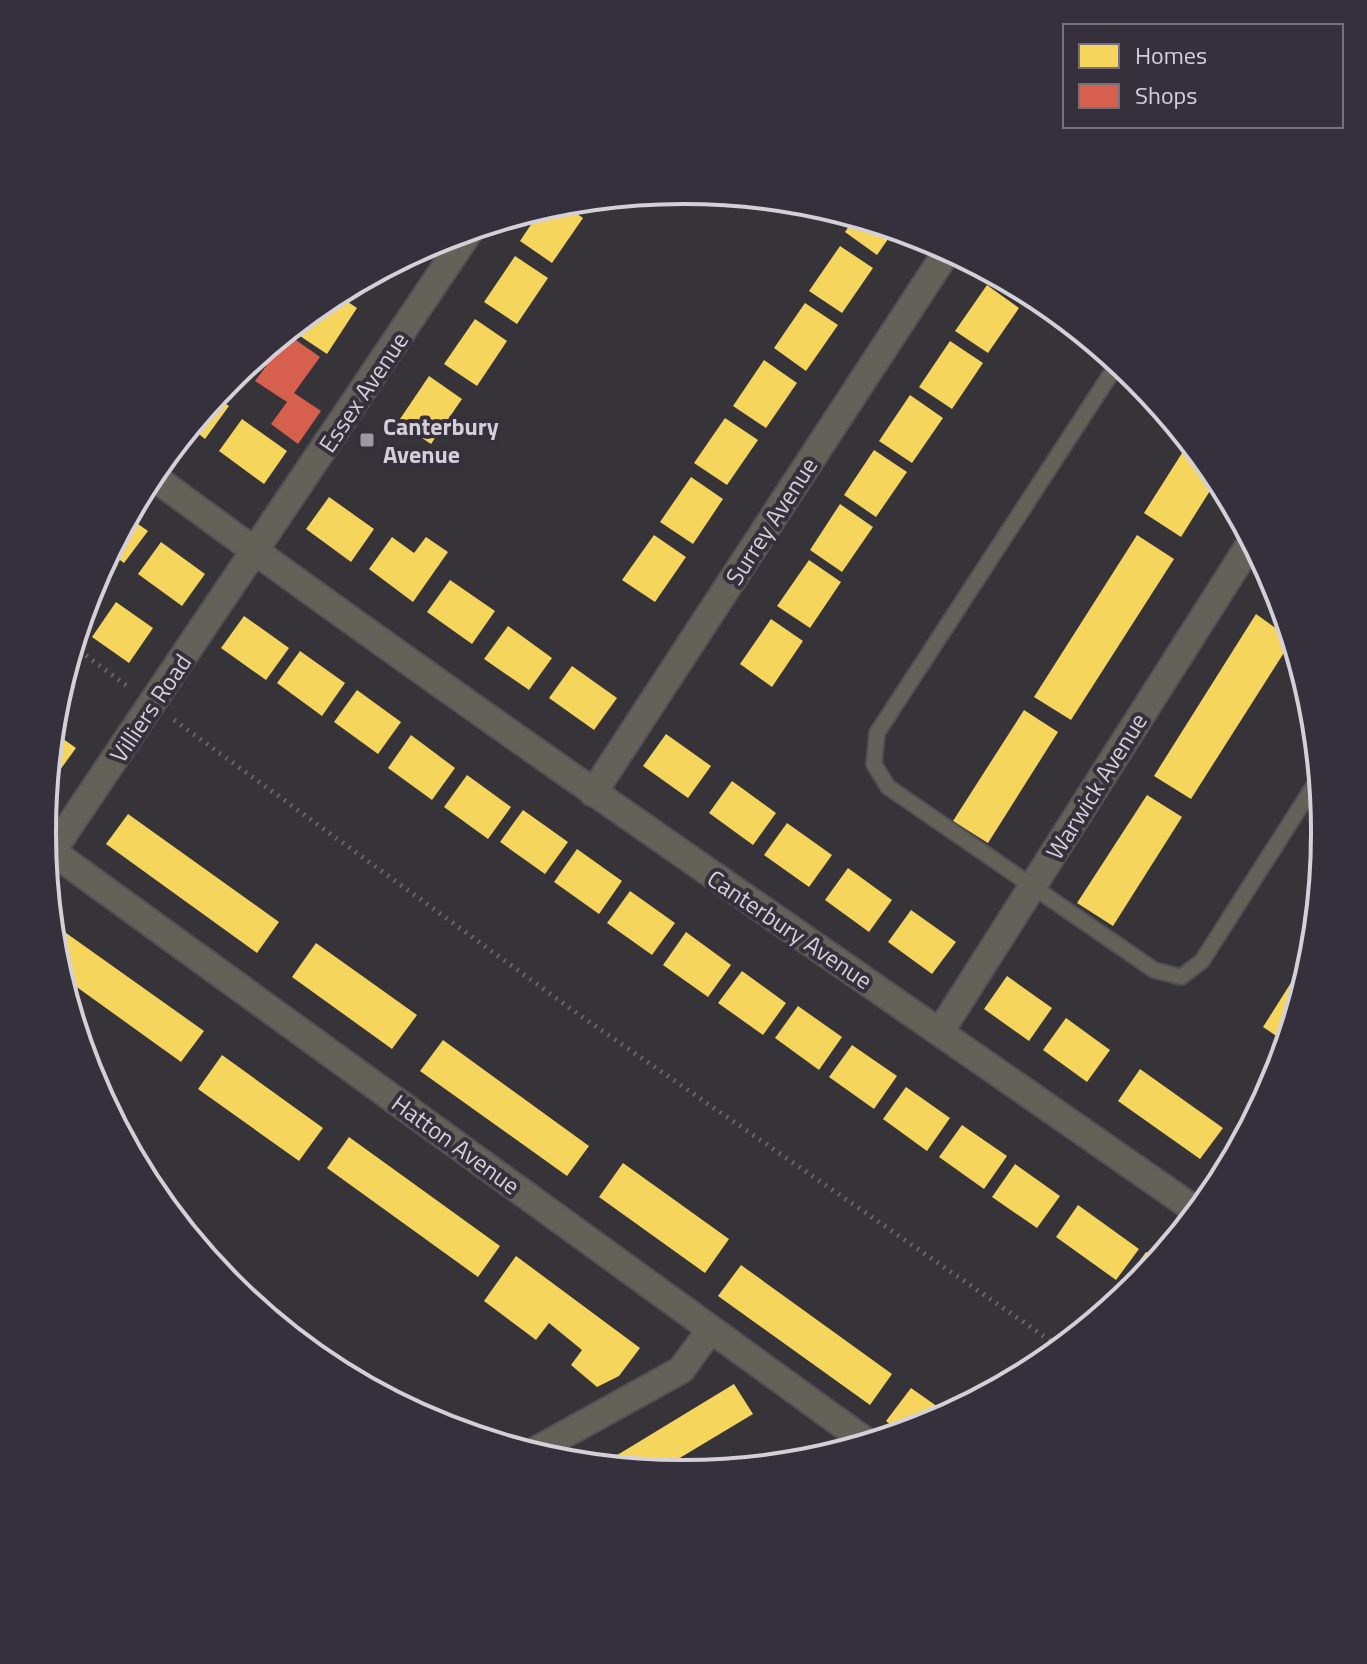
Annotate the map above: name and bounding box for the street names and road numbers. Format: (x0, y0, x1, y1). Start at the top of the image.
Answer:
street label: Essex Avenue (309, 324, 417, 460)
street label: Surrey Avenue (716, 450, 826, 592)
street label: Villiers Road (100, 646, 200, 770)
street label: Warwick Avenue (1036, 706, 1156, 866)
street label: Canterbury Avenue (700, 860, 880, 998)
street label: Hatton Avenue (384, 1085, 528, 1203)

